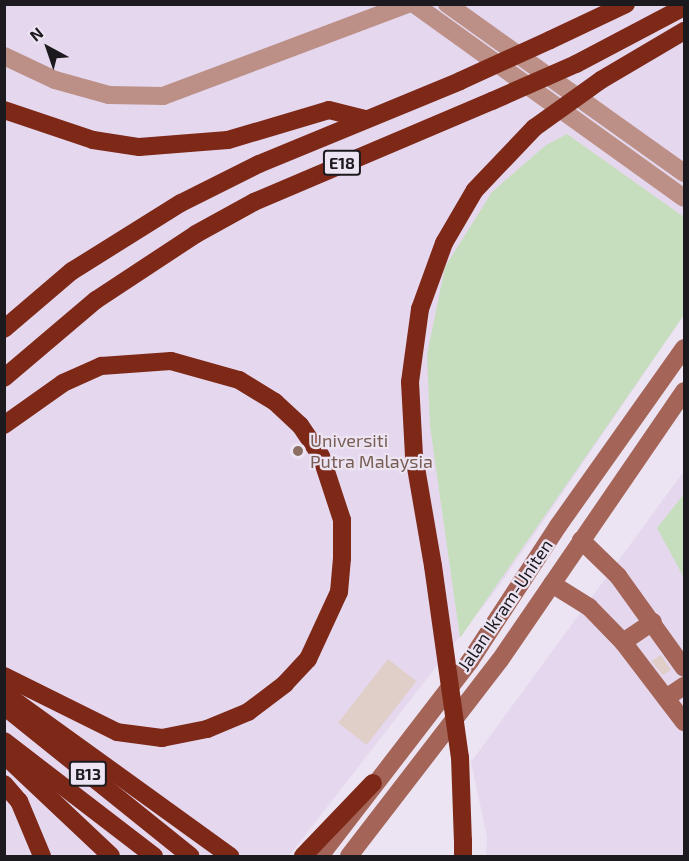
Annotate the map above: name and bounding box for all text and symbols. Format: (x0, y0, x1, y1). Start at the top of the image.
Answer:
north arrow (18, 18, 78, 78)
text: N (26, 23, 47, 45)
road number: E18 (322, 150, 362, 176)
place label: Universiti Putra Malaysia (310, 430, 433, 472)
marker: Universiti Putra Malaysia (291, 444, 305, 458)
street label: Jalan Ikram-Uniten (453, 535, 557, 675)
road number: B13 (68, 761, 107, 787)

